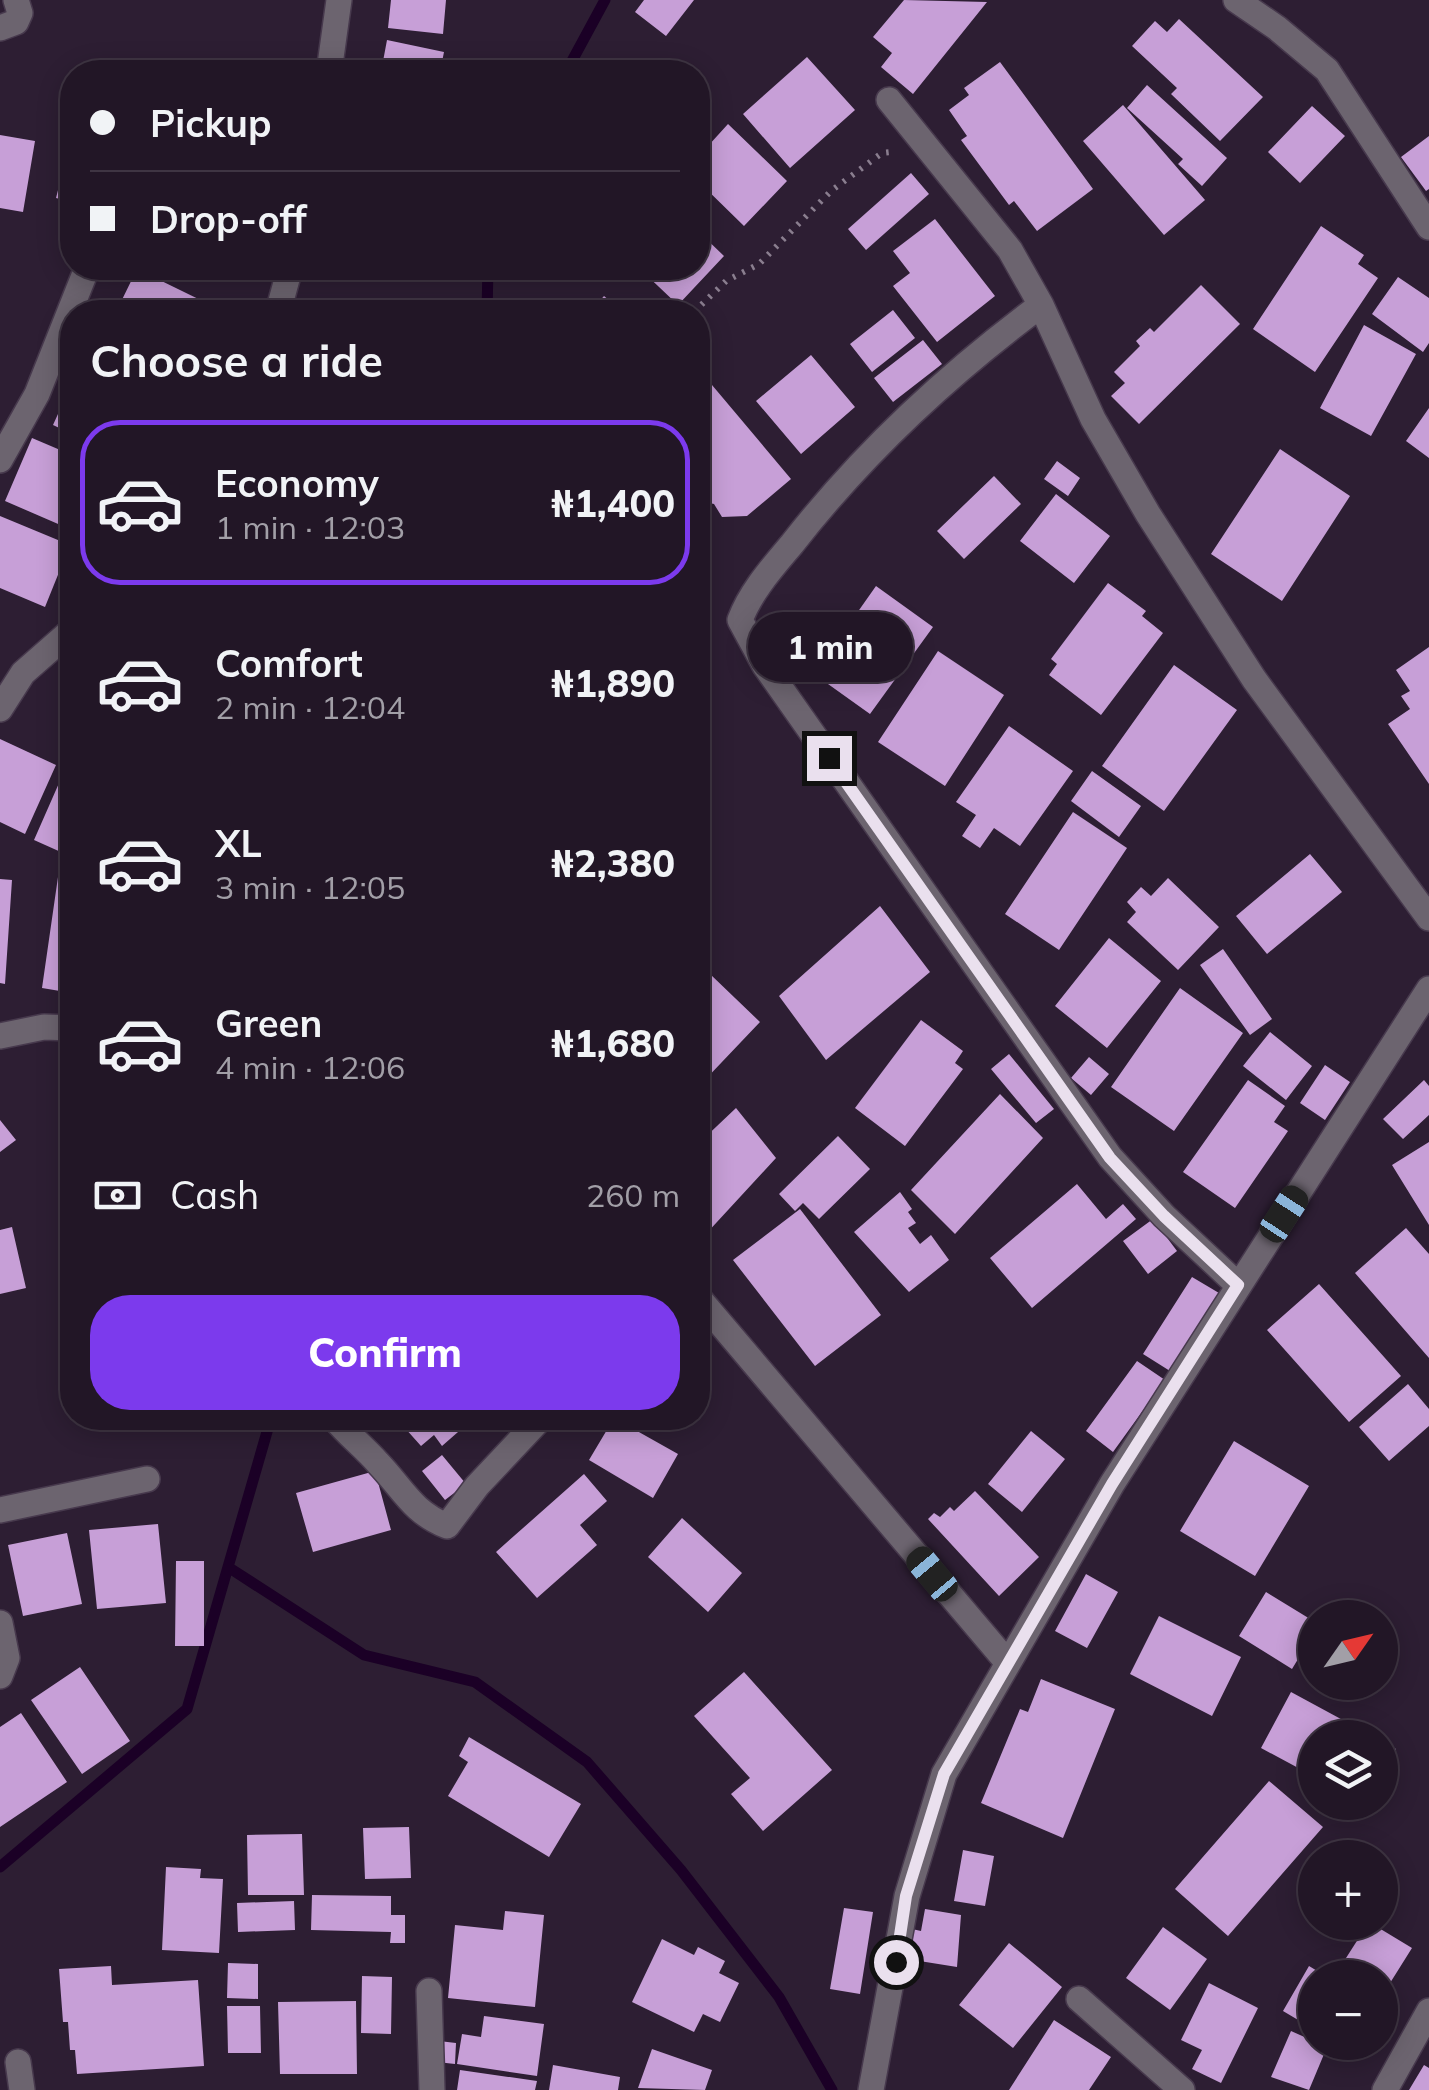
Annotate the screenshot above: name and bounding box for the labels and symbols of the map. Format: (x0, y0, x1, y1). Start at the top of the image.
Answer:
callout: 1 min (746, 613, 912, 683)
route end (807, 736, 852, 781)
car (1255, 1181, 1313, 1247)
car (901, 1541, 963, 1607)
north arrow (1298, 1600, 1398, 1700)
route start (874, 1940, 919, 1985)

